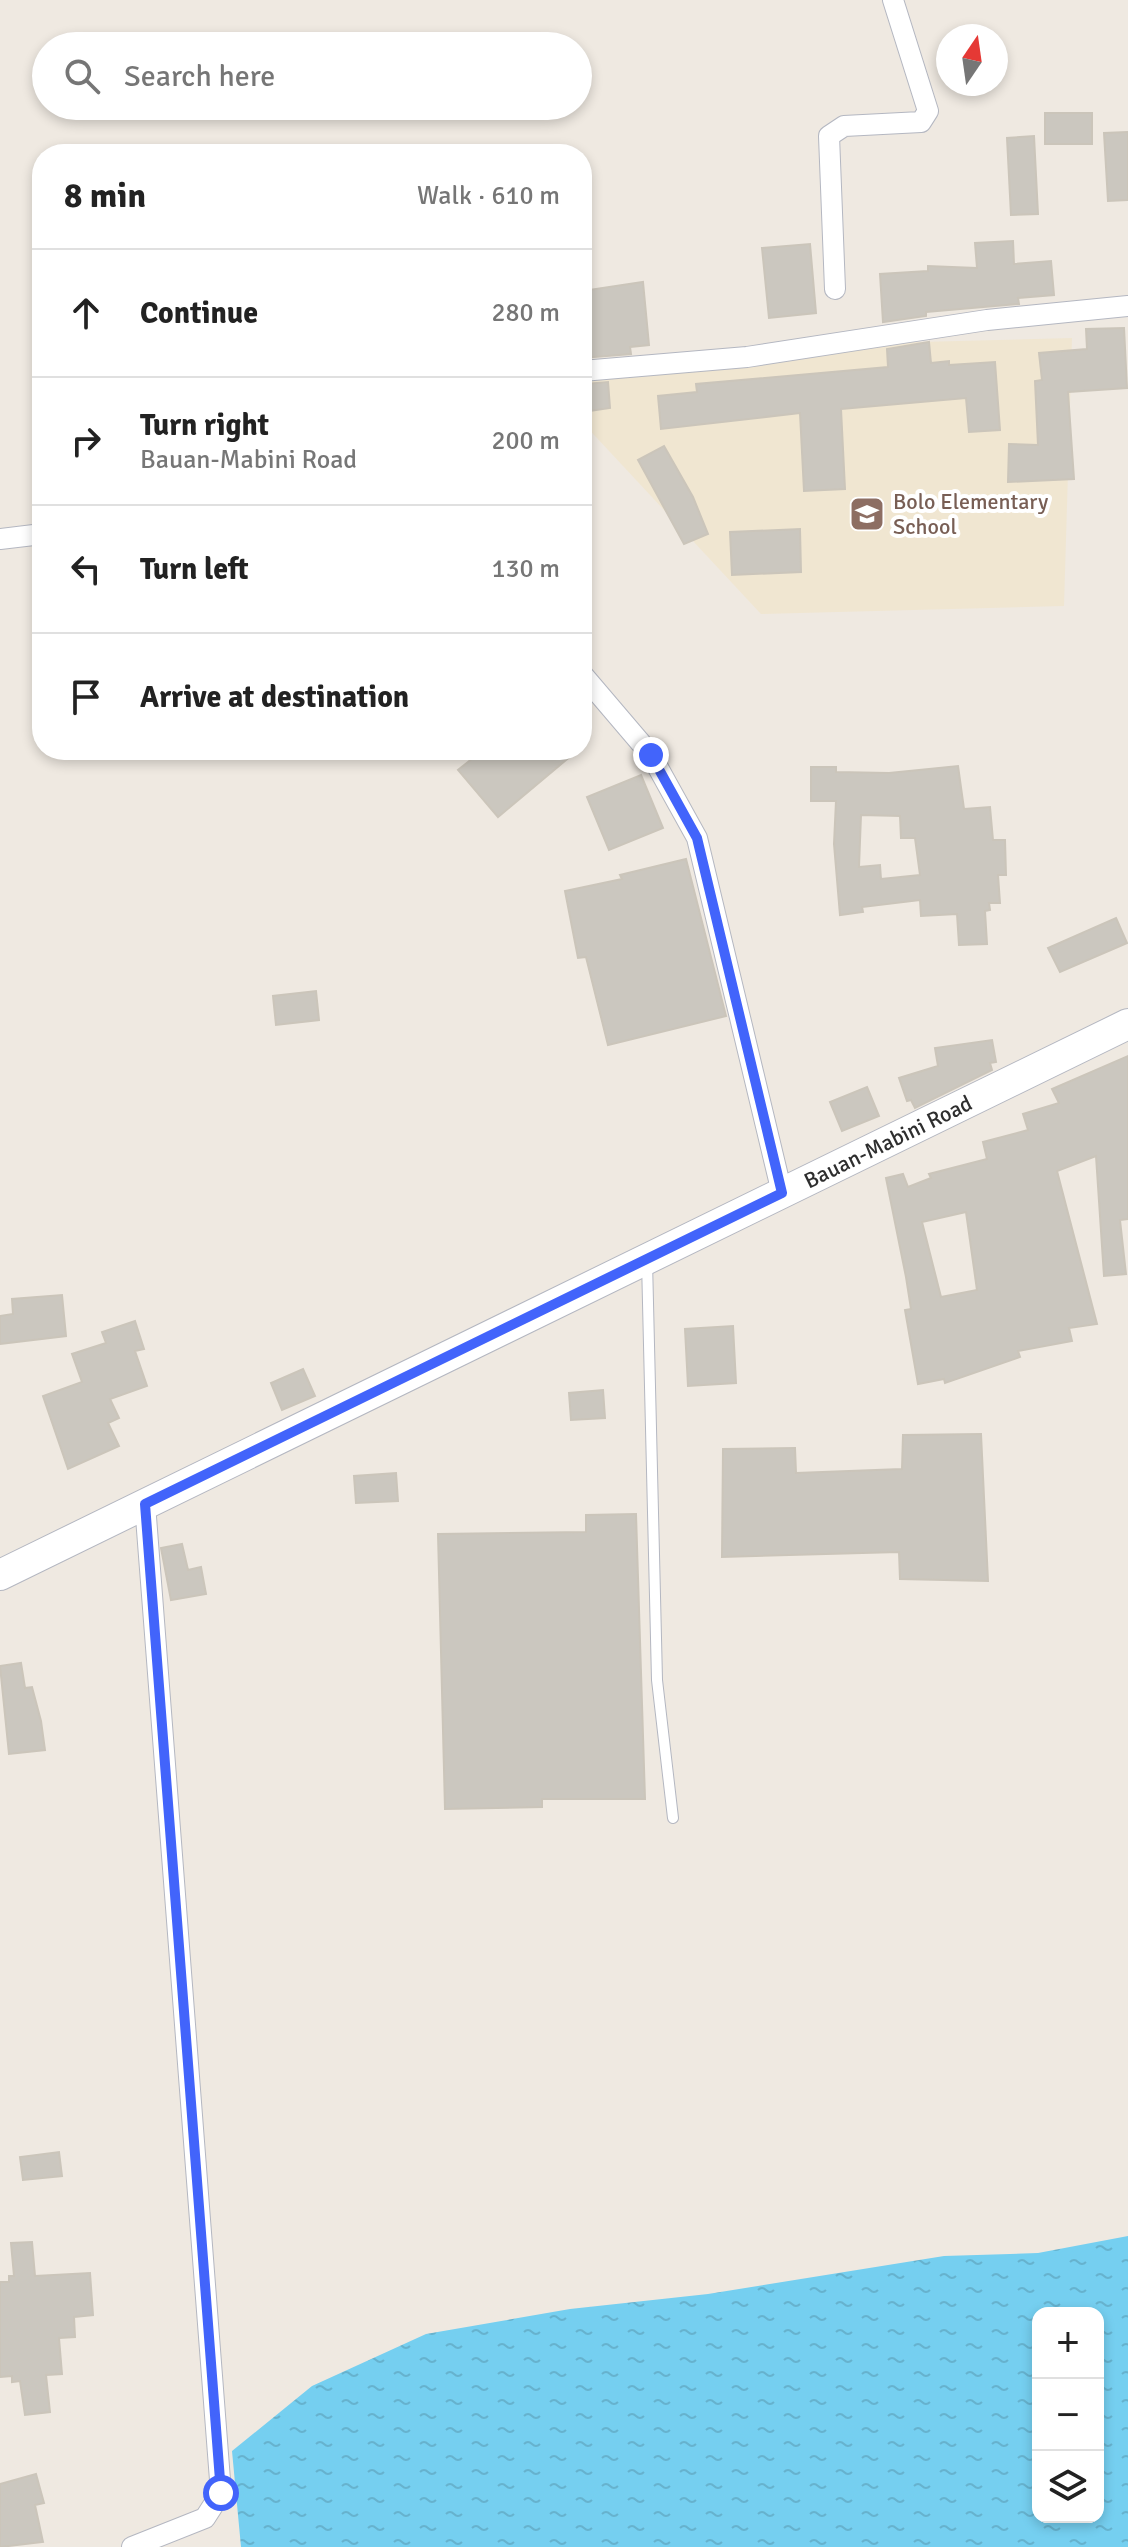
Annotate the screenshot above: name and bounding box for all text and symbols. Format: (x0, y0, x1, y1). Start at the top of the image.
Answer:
north arrow (936, 24, 1008, 96)
search box (32, 32, 592, 120)
icon: search (60, 54, 104, 98)
text: Search here (124, 58, 275, 95)
text: 8 min (64, 175, 146, 217)
text: Walk · 610 m (417, 180, 560, 212)
icon: ahead (64, 291, 108, 335)
text: Continue (140, 295, 258, 332)
text: 280 m (491, 297, 560, 329)
text: Turn right (140, 407, 269, 444)
icon: right (64, 419, 108, 463)
text: 200 m (491, 425, 560, 457)
text: Bauan-Mabini Road (140, 444, 357, 476)
place label: Bolo Elementary School (893, 488, 1049, 540)
school or university icon: Bolo Elementary School (848, 495, 886, 533)
icon: left (64, 547, 108, 591)
text: Turn left (140, 551, 249, 588)
text: 130 m (491, 553, 560, 585)
icon: arrive (64, 675, 108, 719)
text: Arrive at destination (140, 679, 409, 716)
route end (633, 737, 669, 773)
street label: Bauan-Mabini Road (799, 1089, 976, 1194)
map controls (1032, 2307, 1104, 2523)
button: + (1032, 2307, 1104, 2379)
button: − (1032, 2379, 1104, 2451)
button: layers (1032, 2451, 1104, 2523)
route start (203, 2475, 239, 2511)

